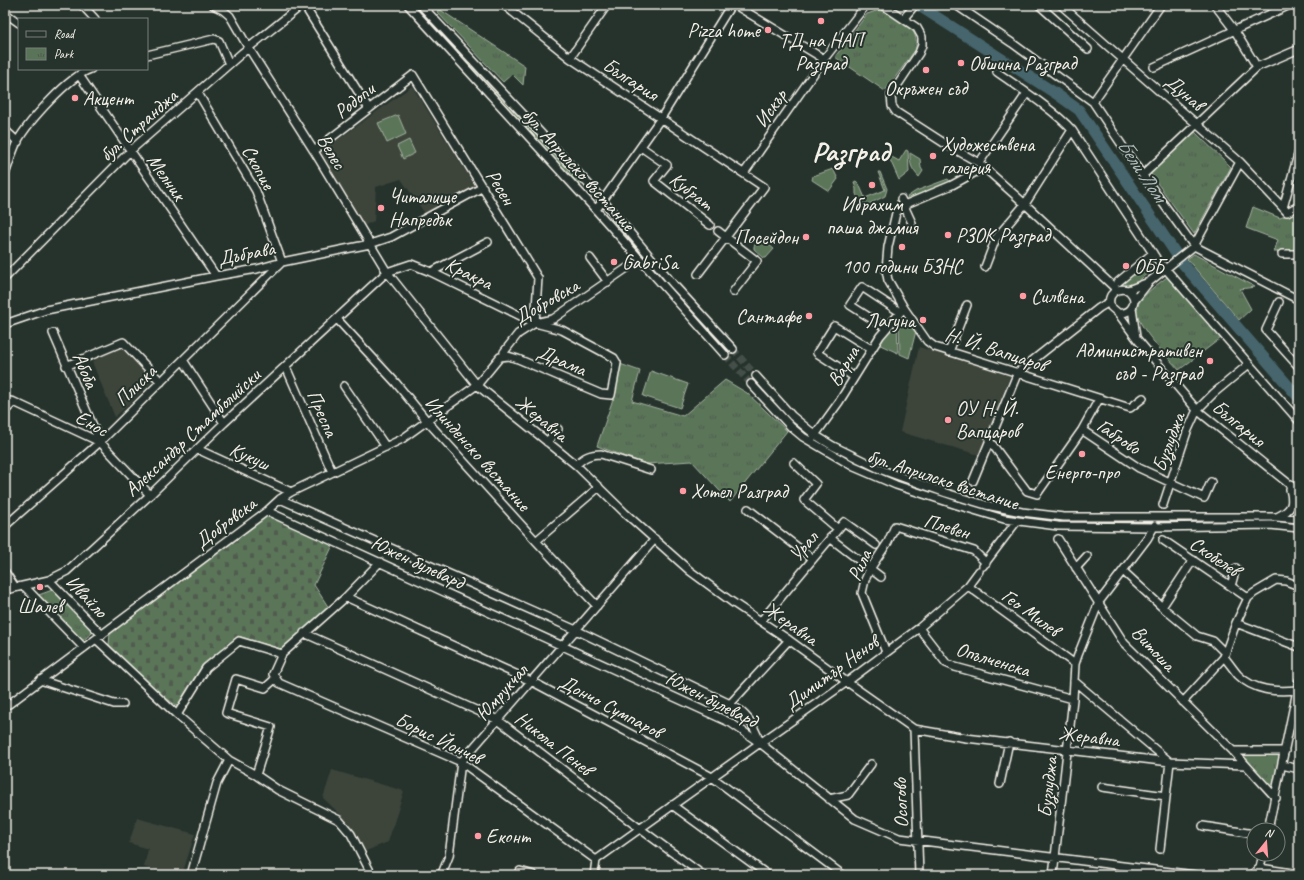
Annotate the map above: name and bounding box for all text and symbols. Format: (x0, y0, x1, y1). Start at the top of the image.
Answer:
marker: ТД на НАП Разград (816, 16, 826, 26)
legend (18, 18, 148, 70)
place label: Pizza home (687, 18, 761, 43)
marker: Pizza home (763, 25, 773, 35)
text: Road (54, 26, 76, 42)
place label: ТД на НАП Разград (779, 28, 867, 77)
text: Park (54, 46, 75, 62)
place label: Обшина Разград (969, 51, 1078, 77)
street label: България (598, 52, 665, 108)
marker: Обшина Разград (956, 58, 966, 68)
marker: Окръжен съд (921, 65, 931, 75)
street label: Дунав (1160, 69, 1212, 118)
street label: Родопи (329, 76, 381, 124)
place label: Окръжен съд (885, 76, 969, 101)
street label: бул. Странджа (94, 82, 184, 167)
street label: Искър (748, 83, 793, 132)
place label: Акцент (83, 86, 135, 111)
marker: Акцент (70, 93, 80, 103)
street label: бул. Априлско въстание (517, 103, 642, 237)
street label: Велес (311, 129, 352, 174)
place label: Художествена галерия (941, 132, 1036, 180)
water label: Бели Лом (1111, 133, 1175, 210)
district label: Разград (812, 134, 893, 170)
street label: Скопие (236, 141, 282, 195)
street label: Мелник (141, 149, 193, 207)
marker: Художествена галерия (928, 151, 938, 161)
street label: Ресен (480, 165, 522, 211)
street label: Кубрат (665, 166, 719, 217)
marker: Ибрахим паша джамия (867, 180, 877, 190)
place label: Читалище Напредък (389, 184, 457, 232)
place label: Ибрахим паша джамия (827, 192, 919, 240)
marker: Читалище Напредък (376, 203, 386, 213)
place label: РЗОК Разград (956, 223, 1052, 249)
place label: Посейдон (735, 225, 800, 250)
marker: РЗОК Разград (943, 230, 953, 240)
marker: Посейдон (801, 232, 811, 242)
street label: Дъбрава (216, 235, 279, 271)
marker: 100 години БЗНС (897, 242, 907, 252)
place label: GabriSa (622, 250, 680, 275)
street label: Кракра (441, 251, 498, 296)
place label: 100 години БЗНС (842, 254, 964, 279)
place label: ОББ (1134, 254, 1168, 279)
marker: GabriSa (609, 257, 619, 267)
marker: ОББ (1121, 261, 1131, 271)
street label: Добровска (509, 272, 585, 330)
place label: Силвена (1031, 284, 1086, 309)
marker: Силвена (1018, 291, 1028, 301)
place label: Сантафе (736, 304, 802, 329)
place label: Лагуна (866, 308, 917, 333)
marker: Сантафе (804, 311, 814, 321)
marker: Лагуна (918, 315, 928, 325)
street label: Н. Й. Вапцаров (942, 321, 1054, 379)
place label: Административен съд - Разград (1075, 338, 1204, 387)
street label: Драма (534, 339, 592, 383)
street label: Варна (822, 340, 866, 391)
street label: Абоба (67, 348, 105, 394)
marker: Административен съд - Разград (1205, 356, 1215, 366)
street label: Плиска (109, 358, 163, 411)
street label: Александър Стамболийски (119, 362, 267, 502)
street label: Преспа (301, 386, 345, 442)
street label: Илинденско въстание (419, 390, 537, 517)
street label: Жеравна (510, 390, 575, 448)
street label: България (1207, 394, 1272, 454)
place label: ОУ Н. Й. Вапцаров (956, 396, 1024, 444)
street label: Енос (71, 404, 113, 443)
street label: Бузлуджа (1146, 408, 1192, 475)
street label: Габрово (1092, 413, 1146, 461)
marker: ОУ Н. Й. Вапцаров (943, 415, 953, 425)
street label: Кукуш (226, 437, 275, 477)
street label: бул. Априлско въстание (864, 443, 1023, 516)
marker: Енерго-про (1077, 449, 1087, 459)
place label: Енерго-про (1045, 460, 1120, 485)
place label: Хотел Разград (691, 479, 790, 504)
marker: Хотел Разград (678, 486, 688, 496)
street label: Добровска (189, 490, 263, 554)
street label: Плевен (921, 508, 974, 546)
street label: Урал (783, 524, 825, 567)
street label: Южен булевард (367, 530, 470, 596)
street label: Скобелев (1185, 531, 1249, 585)
street label: Рила (841, 544, 878, 585)
street label: Ивайло (60, 570, 114, 624)
marker: Шалев (35, 582, 45, 592)
street label: Гео Милев (997, 583, 1067, 644)
place label: Шалев (18, 594, 66, 619)
street label: Жеравна (759, 596, 824, 652)
street label: Витоша (1126, 620, 1182, 678)
street label: Димитър Ненов (779, 627, 887, 715)
street label: Опълченска (953, 636, 1035, 683)
street label: Юмрукчал (470, 657, 534, 726)
street label: Южен булевард (662, 666, 764, 734)
street label: Дончо Сумпаров (555, 669, 670, 746)
street label: Никола Пенев (510, 705, 601, 784)
street label: Борис Йончев (391, 707, 490, 772)
street label: Жеравна (1057, 720, 1122, 753)
street label: Бузлуджа (1032, 754, 1064, 819)
street label: Осогово (887, 777, 914, 828)
north arrow (1246, 822, 1286, 862)
place label: Еконт (486, 824, 531, 849)
text: N (1264, 825, 1276, 841)
marker: Еконт (473, 831, 483, 841)

